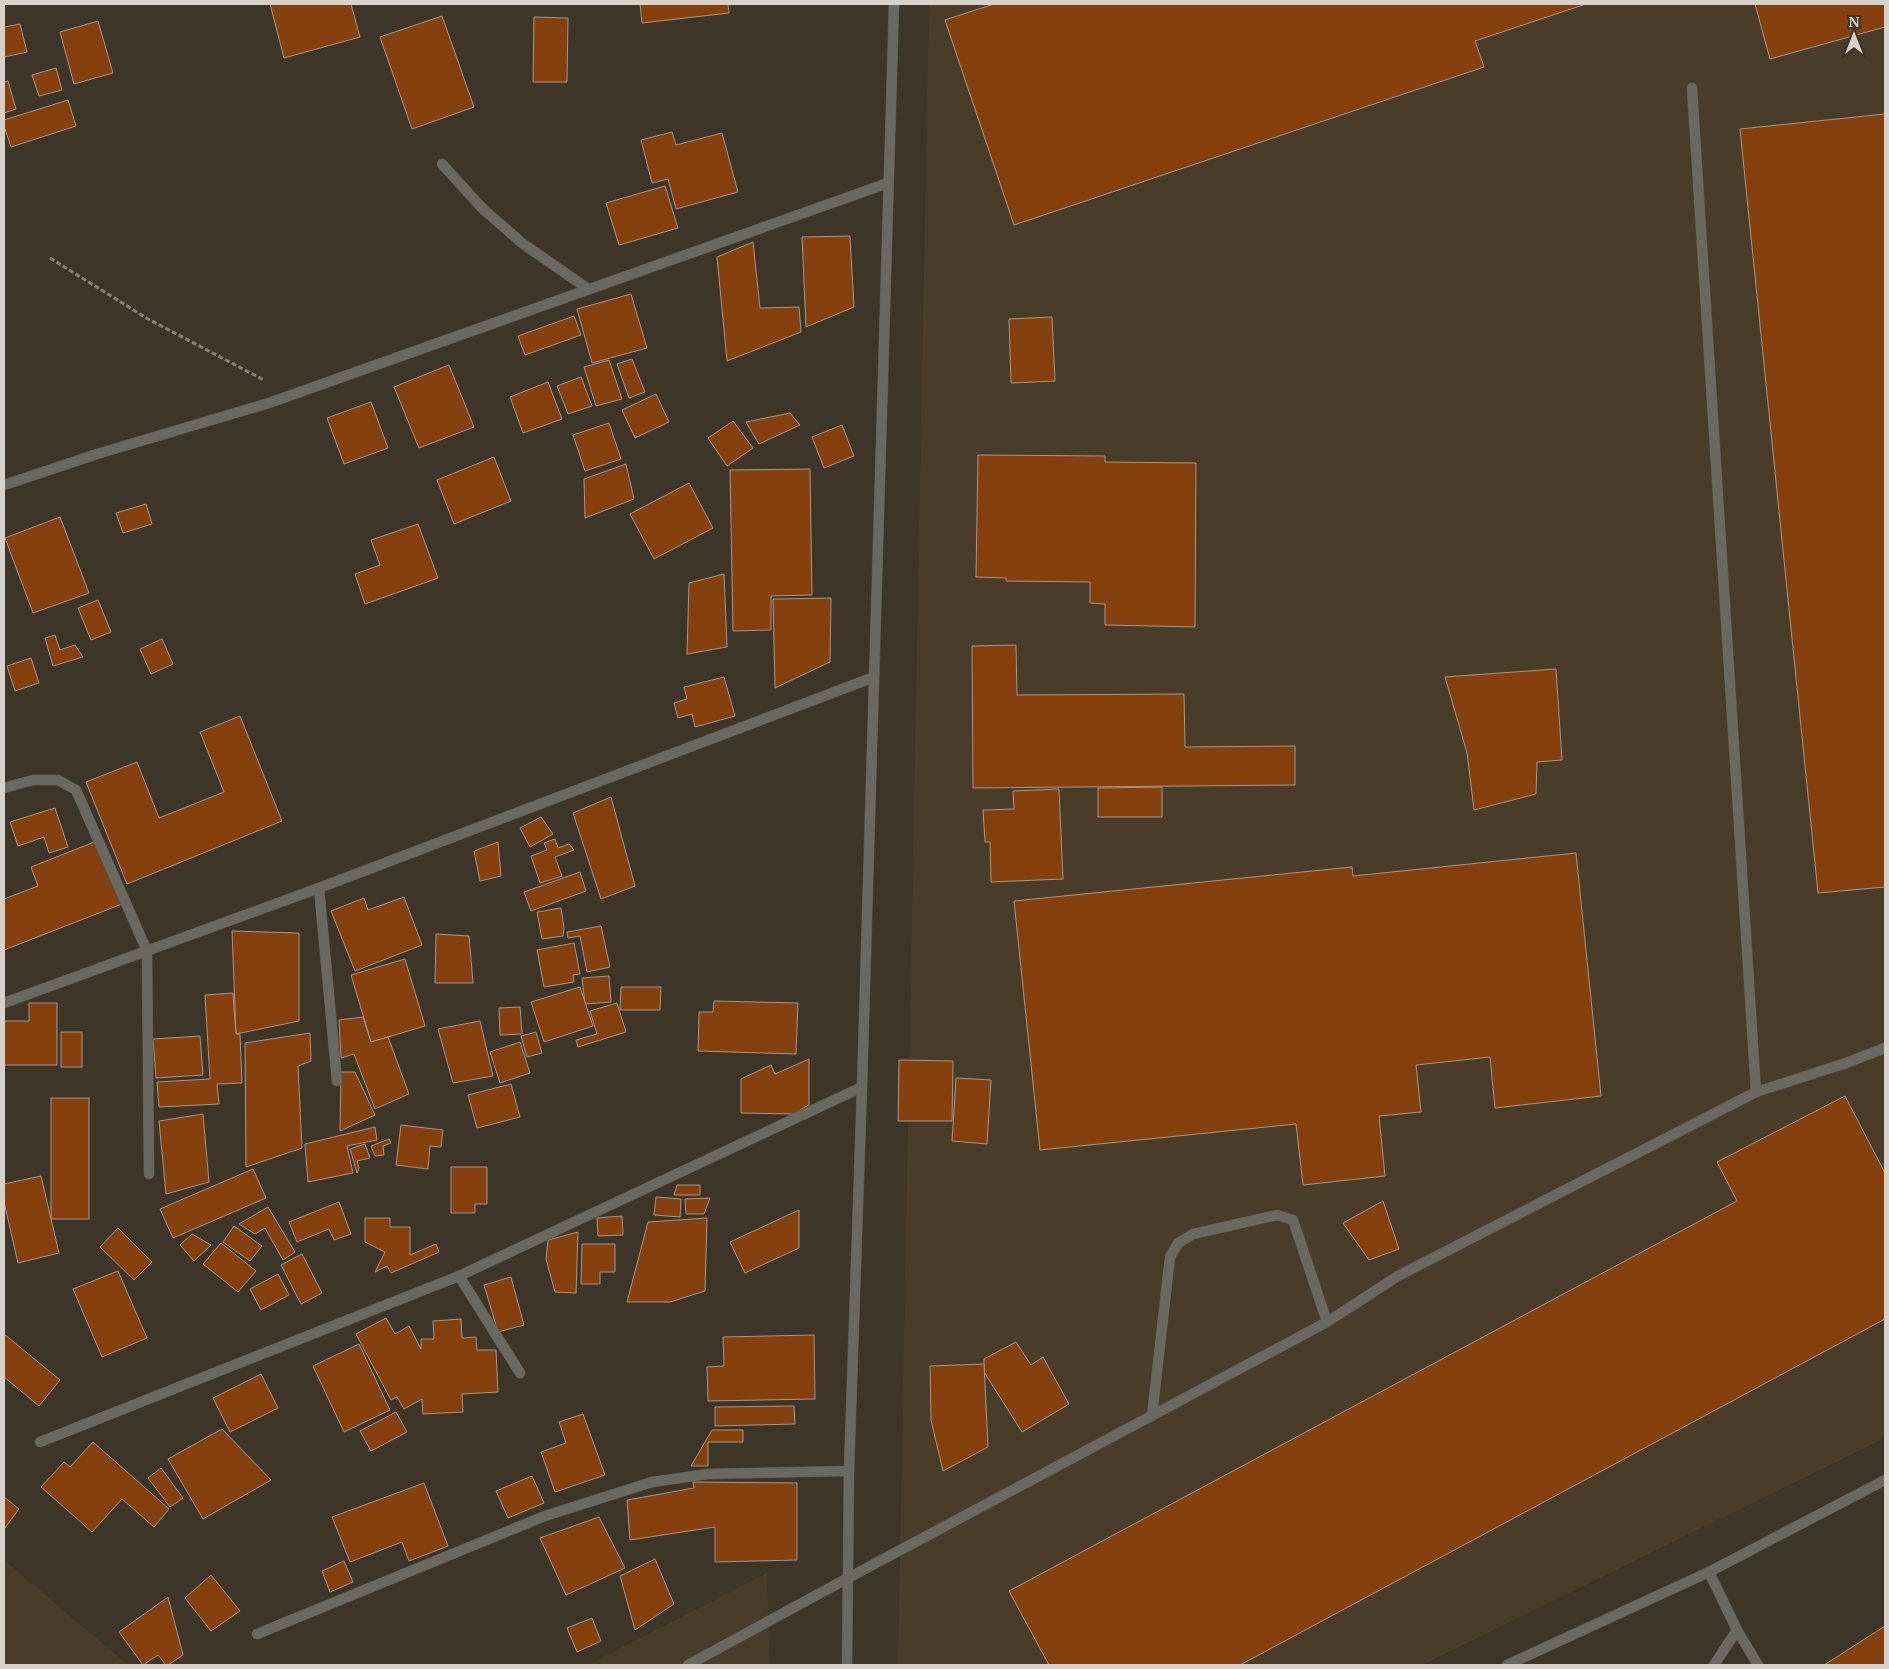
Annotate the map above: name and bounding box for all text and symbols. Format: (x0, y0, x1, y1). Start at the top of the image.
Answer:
north arrow (1829, 10, 1879, 60)
text: N (1848, 13, 1860, 31)

